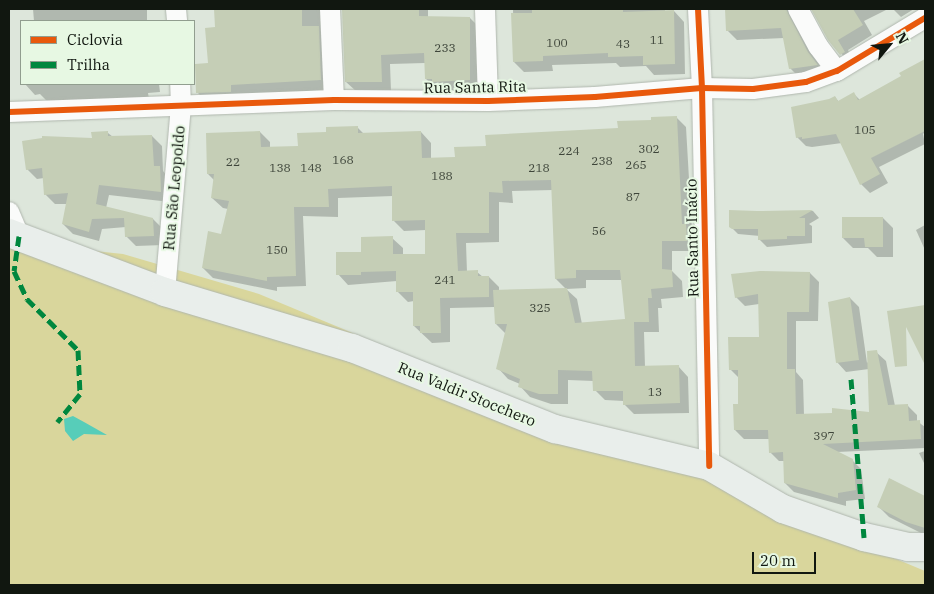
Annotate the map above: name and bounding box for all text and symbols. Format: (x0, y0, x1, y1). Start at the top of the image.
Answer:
legend (20, 20, 195, 85)
north arrow (864, 20, 914, 70)
text: N (892, 29, 913, 47)
text: Ciclovia (67, 30, 123, 49)
house number: 11 (650, 33, 664, 47)
house number: 100 (546, 36, 568, 50)
house number: 43 (616, 37, 630, 51)
house number: 233 (434, 41, 456, 55)
text: Trilha (67, 55, 110, 74)
street label: Rua Santa Rita (423, 77, 527, 97)
house number: 105 (854, 123, 876, 137)
street label: Rua São Leopoldo (160, 125, 188, 251)
house number: 302 (638, 142, 660, 156)
house number: 224 (558, 144, 580, 158)
house number: 168 (332, 153, 354, 167)
house number: 238 (591, 154, 613, 168)
house number: 22 (226, 155, 240, 169)
house number: 265 (625, 158, 647, 172)
house number: 138 (269, 161, 291, 175)
house number: 148 (300, 161, 322, 175)
house number: 218 (528, 161, 550, 175)
house number: 188 (431, 169, 453, 183)
street label: Rua Santo Inácio (682, 179, 702, 297)
house number: 87 (626, 190, 640, 204)
house number: 56 (592, 224, 606, 238)
house number: 150 (266, 243, 288, 257)
house number: 241 (434, 273, 456, 287)
house number: 325 (529, 301, 551, 315)
street label: Rua Valdir Stocchero (395, 358, 539, 430)
house number: 13 (648, 385, 662, 399)
house number: 397 (813, 429, 835, 443)
scale bar (754, 542, 818, 574)
text: 20 m (760, 551, 796, 570)

